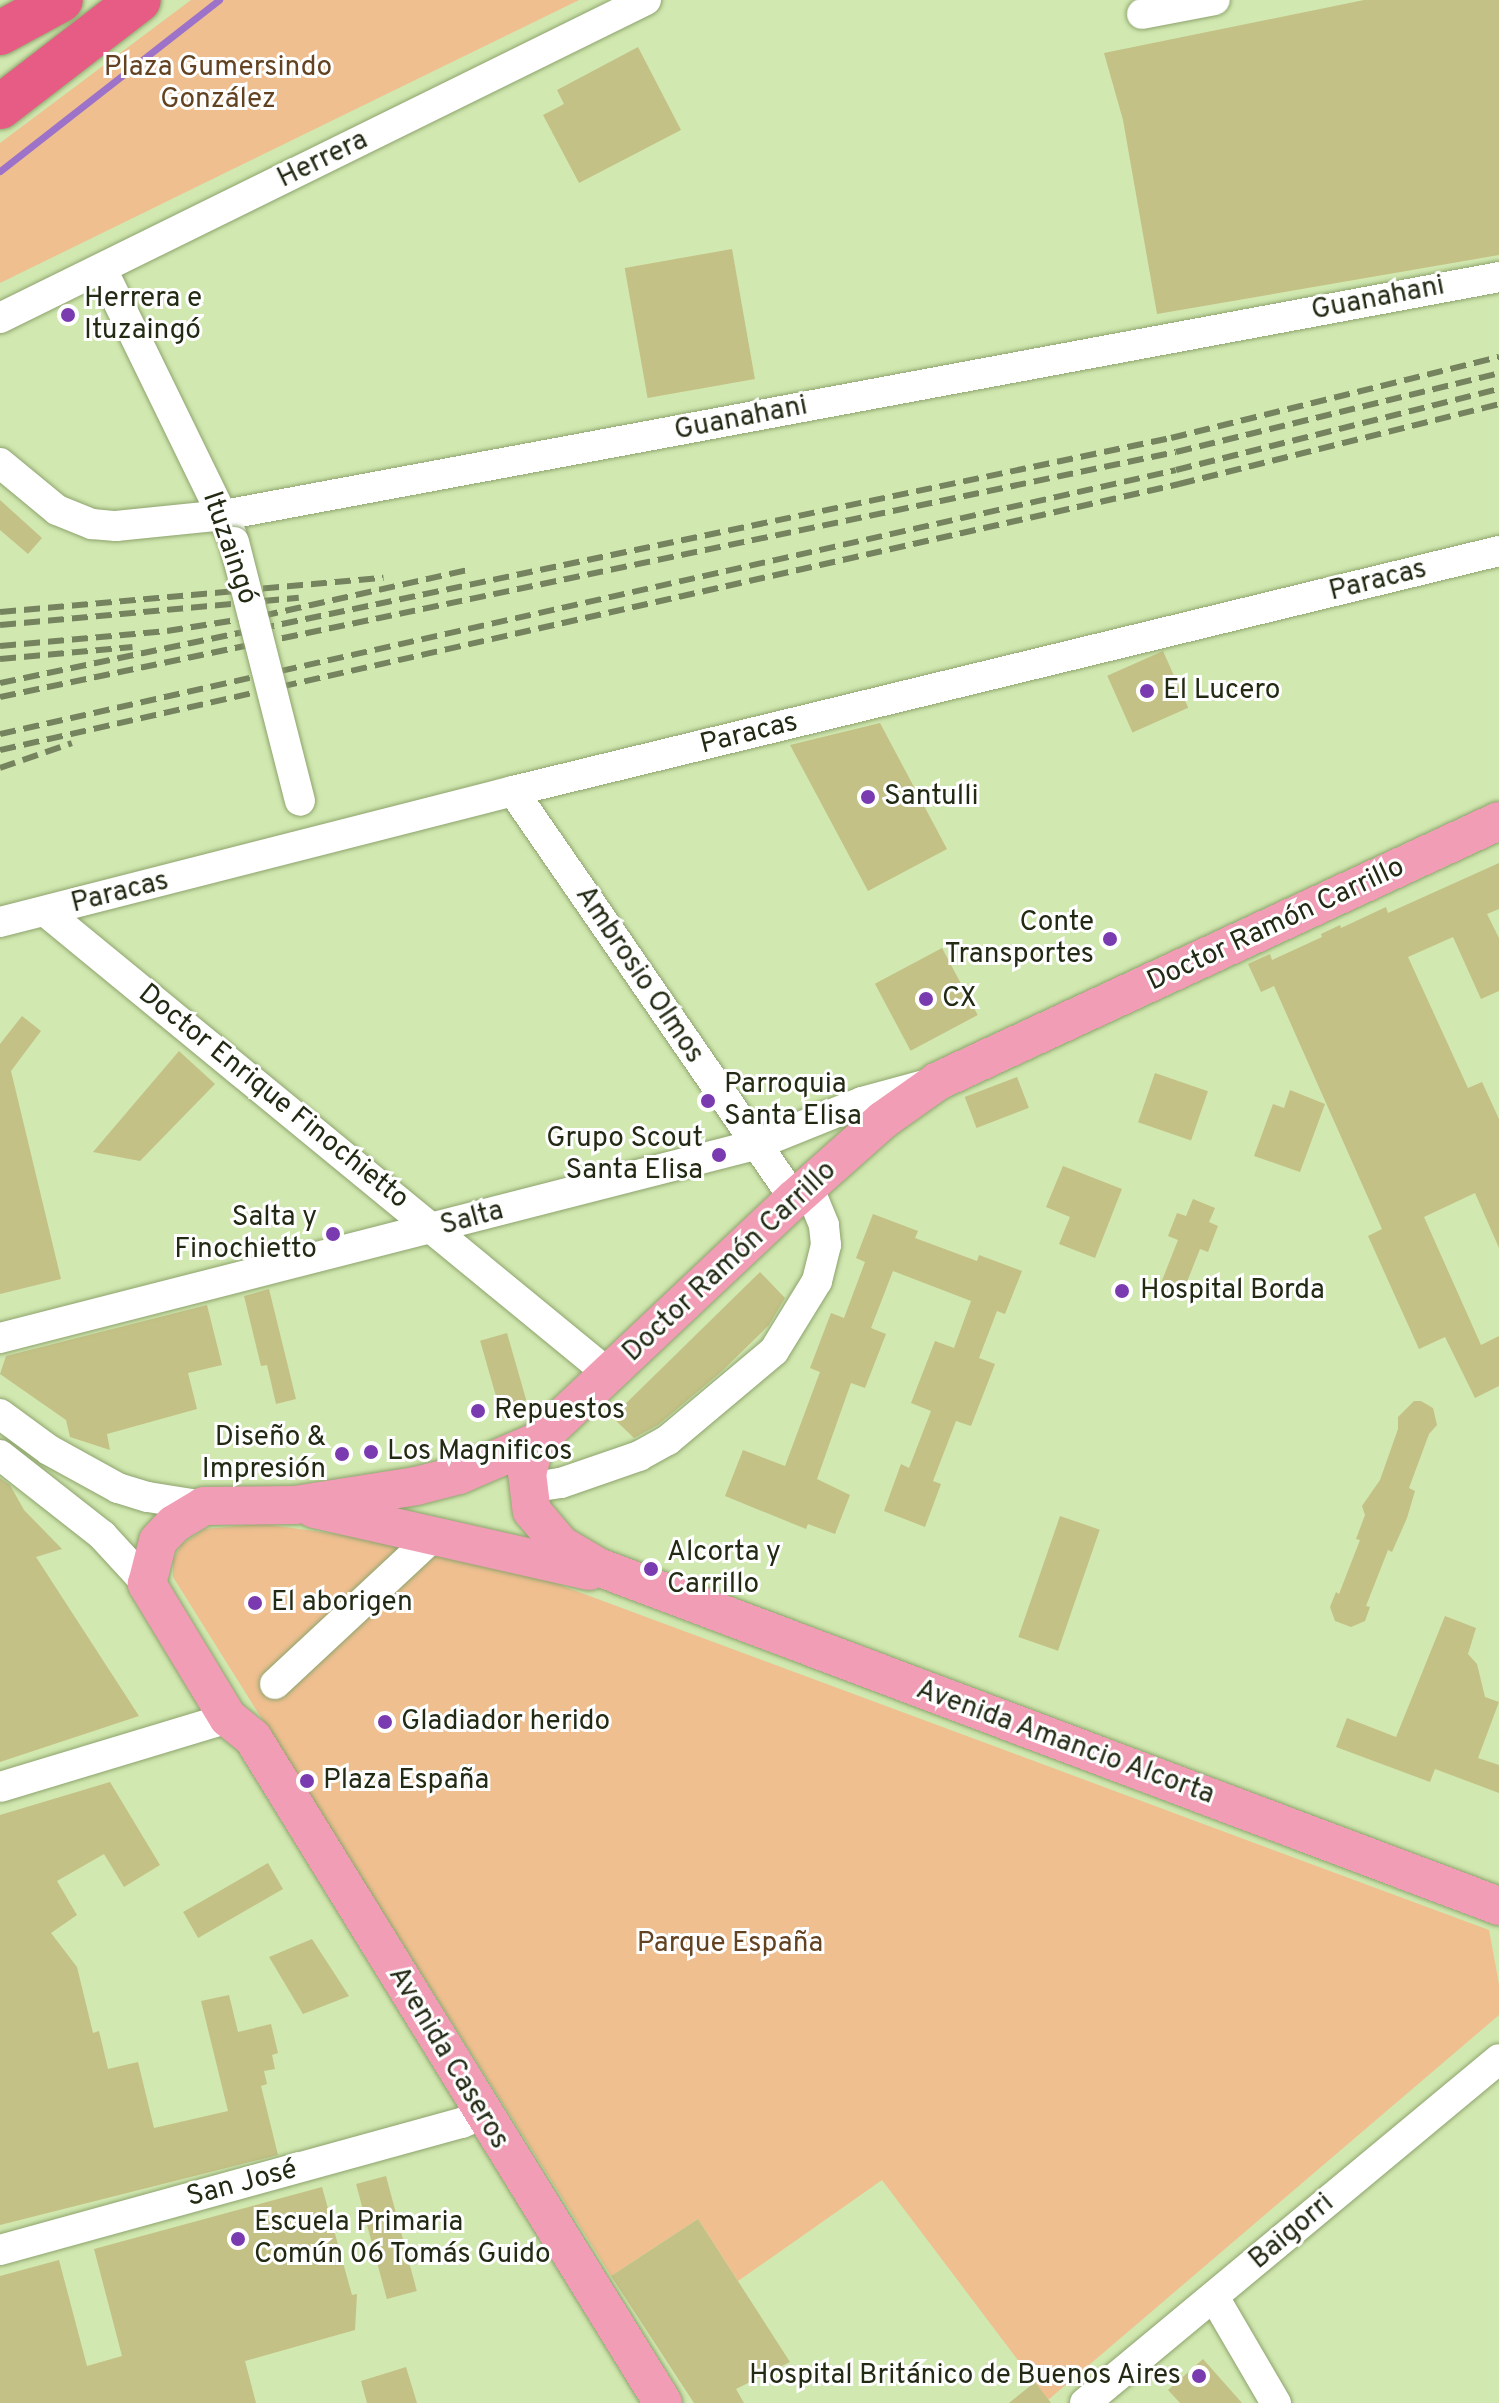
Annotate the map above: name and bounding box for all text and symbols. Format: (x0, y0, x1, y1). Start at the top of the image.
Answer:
park label: Plaza Gumersindo González (104, 51, 332, 117)
street label: Herrera (272, 124, 374, 196)
street label: Guanahani (1309, 270, 1447, 328)
place label: Herrera e Ituzaingó (84, 282, 202, 348)
marker: Herrera e Ituzaingó (59, 306, 77, 324)
street label: Guanahani (672, 390, 810, 448)
street label: Ituzaingó (194, 487, 264, 609)
street label: Paracas (1326, 553, 1430, 609)
place label: El Lucero (1163, 674, 1280, 708)
marker: El Lucero (1138, 682, 1156, 700)
street label: Paracas (697, 706, 801, 762)
place label: Santulli (884, 780, 979, 814)
marker: Santulli (859, 788, 877, 806)
street label: Doctor Ramón Carrillo (1142, 851, 1410, 999)
street label: Paracas (68, 865, 172, 921)
street label: Ambrosio Olmos (567, 880, 711, 1070)
place label: Conte Transportes (945, 906, 1094, 972)
marker: Conte Transportes (1101, 930, 1119, 948)
street label: Doctor Enrique Finochietto (131, 977, 415, 1217)
place label: CX (942, 982, 977, 1016)
marker: CX (917, 990, 935, 1008)
place label: Parroquia Santa Elisa (724, 1068, 862, 1134)
marker: Parroquia Santa Elisa (699, 1092, 717, 1110)
place label: Grupo Scout Santa Elisa (546, 1122, 703, 1188)
marker: Grupo Scout Santa Elisa (710, 1146, 728, 1164)
street label: Doctor Ramón Carrillo (616, 1154, 844, 1370)
street label: Salta (437, 1195, 507, 1243)
place label: Salta y Finochietto (174, 1201, 317, 1267)
marker: Salta y Finochietto (324, 1225, 342, 1243)
place label: Hospital Borda (1140, 1274, 1325, 1308)
marker: Hospital Borda (1111, 1280, 1133, 1302)
place label: Repuestos (494, 1394, 625, 1428)
marker: Repuestos (469, 1402, 487, 1420)
place label: Diseño & Impresión (202, 1421, 326, 1487)
place label: Los Magnificos (387, 1435, 572, 1469)
marker: Los Magnificos (362, 1443, 380, 1461)
marker: Diseño & Impresión (333, 1445, 351, 1463)
place label: Alcorta y Carrillo (667, 1536, 781, 1602)
marker: Alcorta y Carrillo (642, 1560, 660, 1578)
place label: El aborigen (271, 1586, 413, 1620)
marker: El aborigen (246, 1594, 264, 1612)
street label: Avenida Amancio Alcorta (910, 1673, 1220, 1813)
place label: Gladiador herido (401, 1705, 610, 1739)
marker: Gladiador herido (376, 1713, 394, 1731)
place label: Plaza España (323, 1764, 489, 1798)
marker: Plaza España (298, 1772, 316, 1790)
park label: Parque España (637, 1927, 823, 1961)
street label: Avenida Caseros (380, 1961, 516, 2155)
street label: San José (183, 2153, 301, 2215)
street label: Baigorri (1243, 2187, 1341, 2277)
place label: Escuela Primaria Común 06 Tomás Guido (254, 2206, 552, 2272)
marker: Escuela Primaria Común 06 Tomás Guido (229, 2230, 247, 2248)
place label: Hospital Británico de Buenos Aires (748, 2359, 1181, 2393)
marker: Hospital Británico de Buenos Aires (1188, 2365, 1210, 2387)

